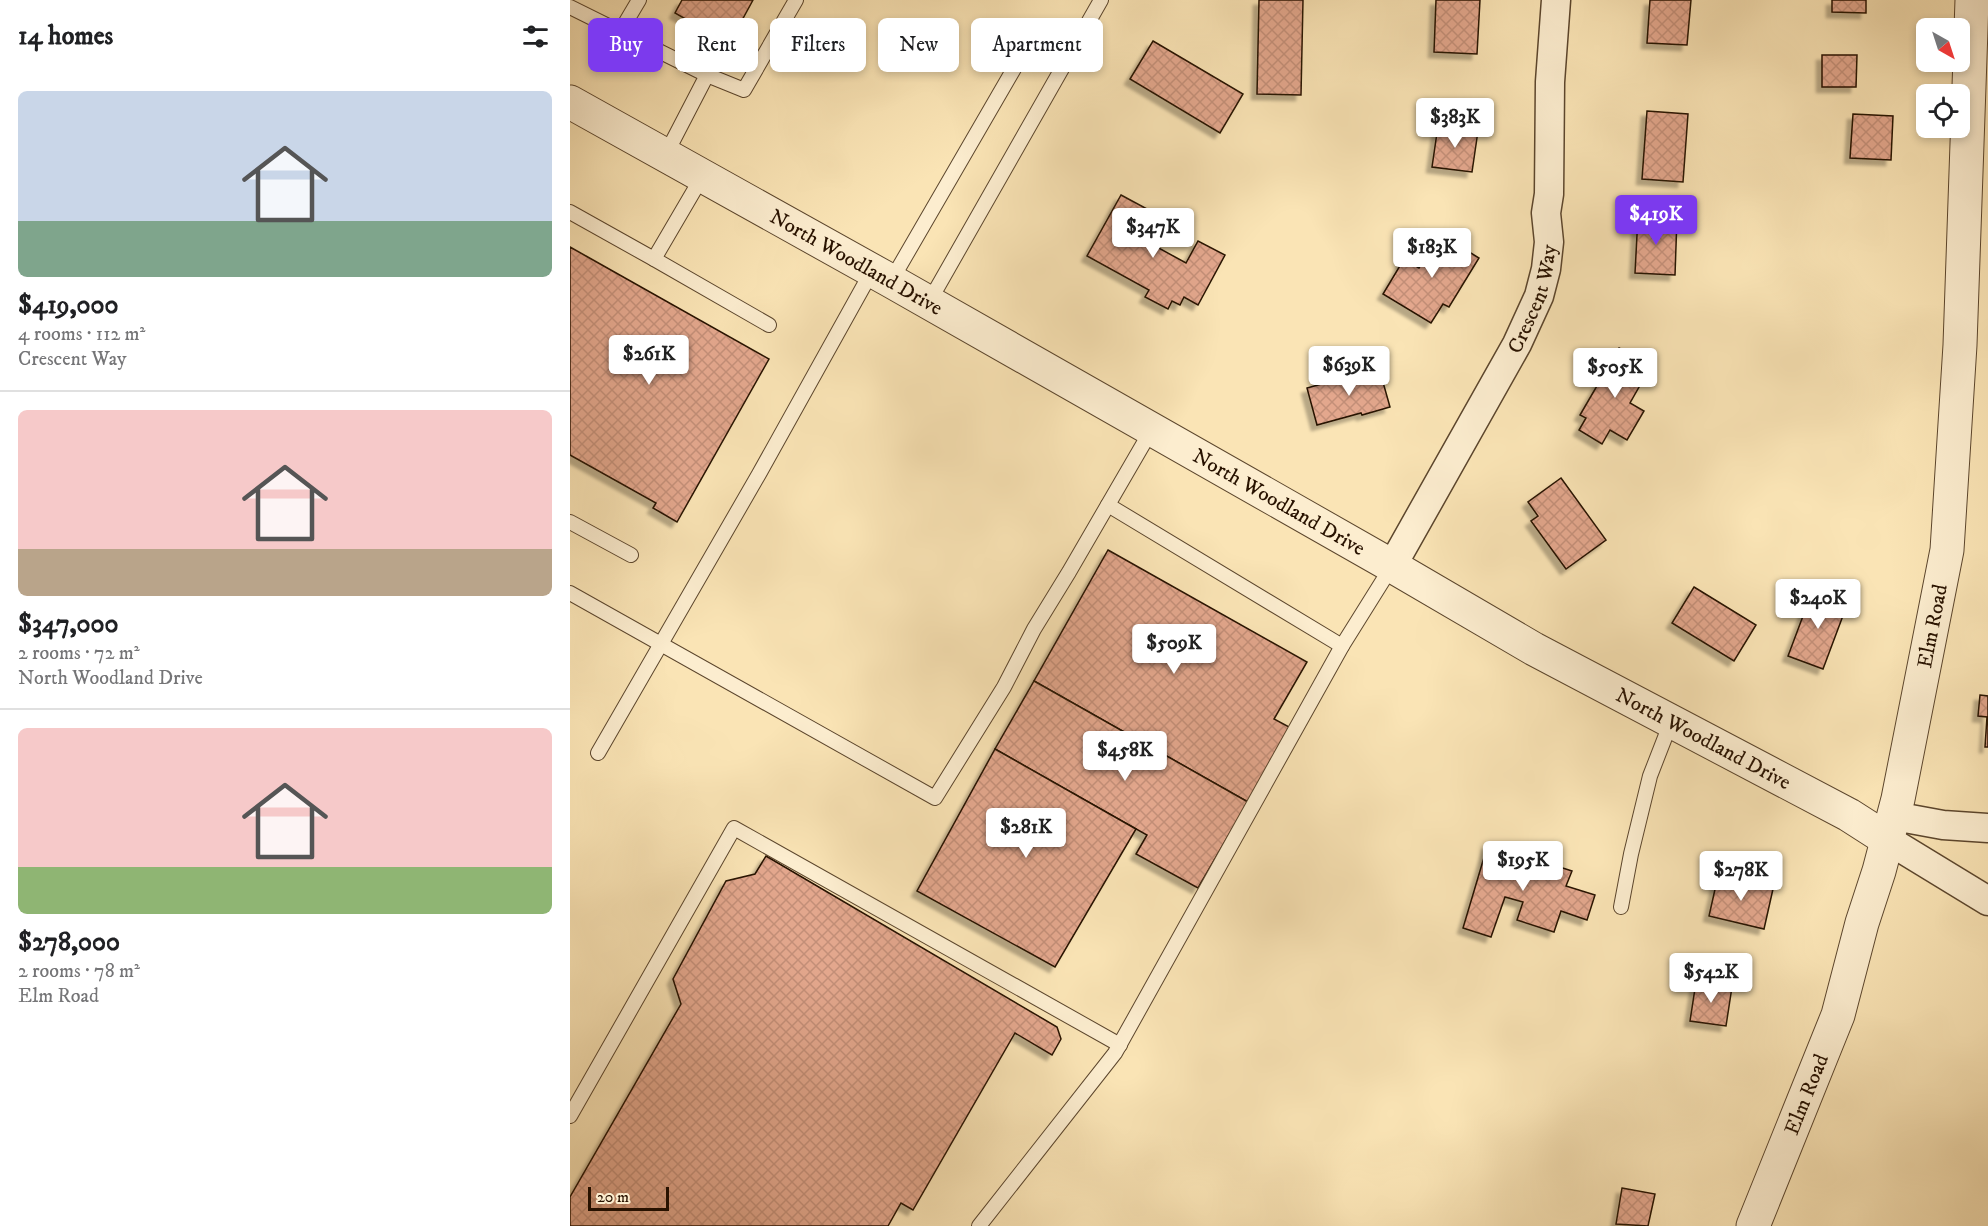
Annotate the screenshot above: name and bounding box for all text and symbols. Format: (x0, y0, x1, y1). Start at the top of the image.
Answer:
chip: Buy (588, 18, 663, 72)
chip: Rent (675, 18, 758, 72)
chip: Filters (770, 18, 866, 72)
chip: New (878, 18, 959, 72)
chip: Apartment (971, 18, 1103, 72)
north arrow (1916, 18, 1970, 72)
map controls (1916, 18, 1970, 138)
text: 14 homes (18, 20, 113, 53)
icon: filters (519, 20, 552, 53)
button: locate (1916, 84, 1970, 138)
pin: $383K (1413, 98, 1497, 149)
text: $383K (1430, 105, 1480, 130)
icon: home (231, 130, 339, 238)
pin: $419K (1614, 195, 1698, 246)
text: $419K (1629, 202, 1683, 227)
street label: North Woodland Drive (765, 204, 947, 322)
pin: $347K (1111, 208, 1195, 259)
text: $347K (1126, 215, 1180, 240)
pin: $183K (1390, 228, 1474, 279)
text: $183K (1407, 235, 1457, 260)
street label: Crescent Way (1502, 242, 1563, 359)
text: $419,000 (18, 289, 119, 322)
text: 4 rooms · 112 m² (18, 322, 146, 347)
pin: $261K (607, 335, 691, 386)
text: $261K (623, 342, 675, 367)
pin: $639K (1307, 346, 1391, 397)
text: Crescent Way (18, 347, 127, 372)
pin: $505K (1573, 348, 1657, 399)
text: $639K (1323, 353, 1375, 378)
text: $505K (1587, 355, 1643, 380)
street label: North Woodland Drive (1188, 443, 1370, 562)
icon: home (231, 449, 339, 557)
pin: $240K (1776, 579, 1860, 630)
street label: Elm Road (1912, 582, 1954, 670)
text: $240K (1789, 586, 1847, 611)
text: $347,000 (18, 608, 119, 641)
pin: $509K (1132, 624, 1216, 675)
text: $509K (1146, 631, 1202, 656)
text: 2 rooms · 72 m² (18, 641, 140, 666)
text: North Woodland Drive (18, 666, 203, 691)
street label: North Woodland Drive (1611, 682, 1795, 796)
pin: $458K (1083, 731, 1167, 782)
text: $458K (1097, 738, 1153, 763)
icon: home (231, 767, 339, 875)
pin: $281K (984, 808, 1068, 859)
text: $281K (1000, 815, 1052, 840)
pin: $195K (1481, 841, 1565, 892)
text: $195K (1497, 848, 1549, 873)
pin: $278K (1699, 851, 1783, 902)
text: $278K (1714, 858, 1768, 883)
text: $278,000 (18, 926, 120, 959)
pin: $542K (1669, 953, 1753, 1004)
text: 2 rooms · 78 m² (18, 959, 140, 984)
text: $542K (1683, 960, 1739, 985)
text: Elm Road (18, 984, 99, 1009)
street label: Elm Road (1779, 1050, 1835, 1139)
scale bar (588, 1184, 669, 1212)
text: 20 m (597, 1187, 629, 1207)

